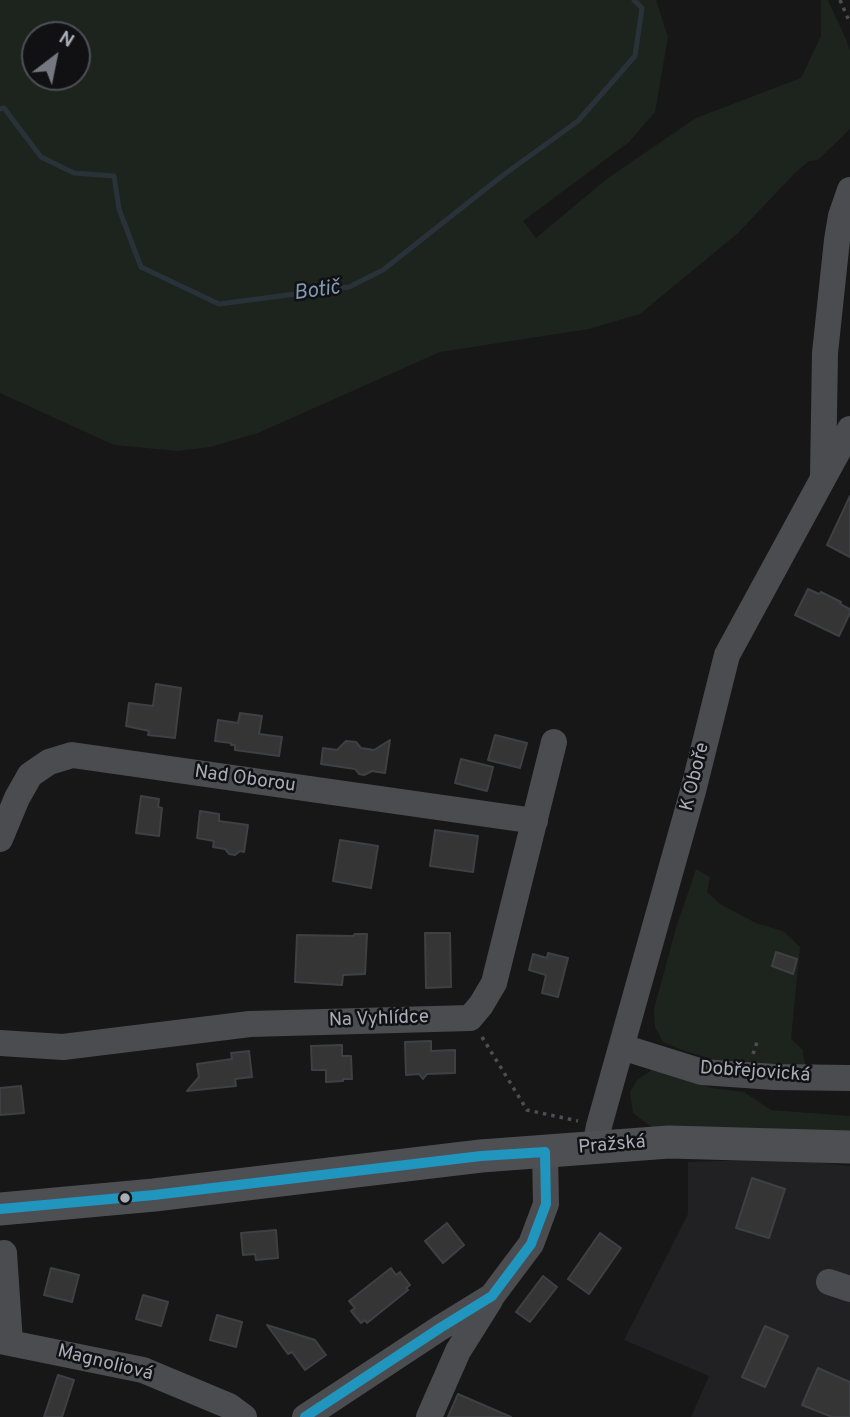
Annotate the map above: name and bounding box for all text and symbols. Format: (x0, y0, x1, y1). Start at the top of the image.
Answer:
north arrow (21, 21, 91, 91)
text: N (54, 26, 78, 54)
water label: Botič (292, 276, 342, 308)
street label: K Oboře (676, 740, 716, 814)
street label: Nad Oborou (193, 762, 297, 798)
street label: Na Vyhlídce (329, 1007, 429, 1033)
street label: Dobřejovická (699, 1058, 811, 1088)
street label: Pražská (577, 1132, 647, 1160)
unlabelled marker (118, 1191, 132, 1205)
street label: Magnoliová (55, 1341, 155, 1387)

